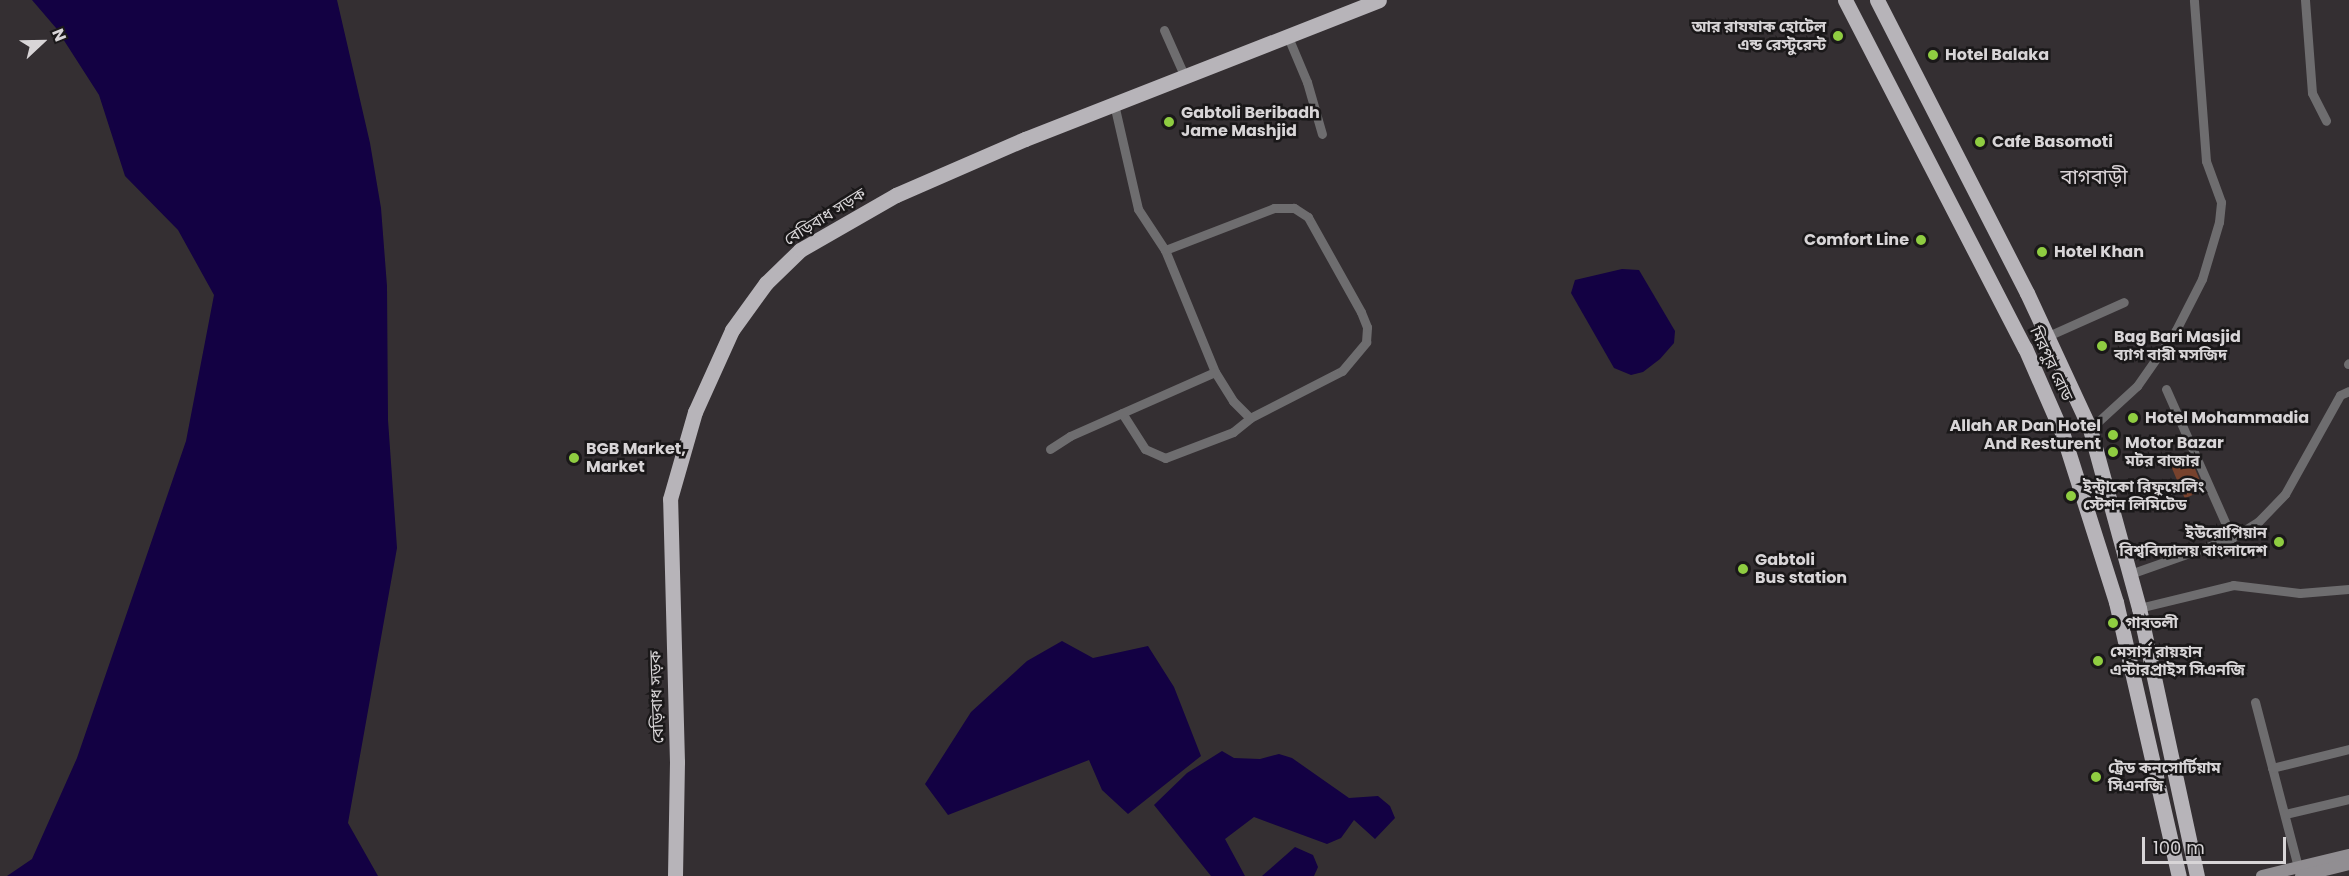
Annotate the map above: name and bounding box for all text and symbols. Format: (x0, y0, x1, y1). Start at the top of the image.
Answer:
north arrow (12, 12, 72, 72)
place label: আর রাযযাক হোটেল এন্ড রেস্টুরেন্ট (1692, 17, 1826, 55)
text: N (46, 25, 72, 45)
marker: আর রাযযাক হোটেল এন্ড রেস্টুরেন্ট (1831, 29, 1845, 43)
place label: Hotel Balaka (1945, 45, 2049, 65)
marker: Hotel Balaka (1926, 48, 1940, 62)
place label: Gabtoli Beribadh Jame Mashjid (1181, 103, 1320, 141)
marker: Gabtoli Beribadh Jame Mashjid (1162, 115, 1176, 129)
place label: Cafe Basomoti (1992, 132, 2113, 152)
marker: Cafe Basomoti (1973, 135, 1987, 149)
district label: বাগবাড়ী (2061, 165, 2127, 189)
street label: বেড়িবাধ সড়ক (781, 184, 869, 250)
place label: Comfort Line (1804, 230, 1909, 250)
marker: Comfort Line (1914, 233, 1928, 247)
place label: Hotel Khan (2054, 242, 2144, 262)
marker: Hotel Khan (2035, 245, 2049, 259)
street label: মিরপুর রোড (2025, 324, 2077, 404)
place label: Bag Bari Masjid ব্যাগ বারী মসজিদ (2114, 327, 2241, 365)
marker: Bag Bari Masjid ব্যাগ বারী মসজিদ (2095, 339, 2109, 353)
place label: Hotel Mohammadia (2145, 408, 2309, 428)
marker: Hotel Mohammadia (2126, 411, 2140, 425)
place label: Allah AR Dan Hotel And Resturent (1949, 416, 2101, 454)
marker: Allah AR Dan Hotel And Resturent (2106, 428, 2120, 442)
place label: Motor Bazar মটর বাজার (2125, 433, 2224, 471)
place label: BGB Market, Market (586, 439, 686, 477)
marker: Motor Bazar মটর বাজার (2106, 445, 2120, 459)
marker: BGB Market, Market (567, 451, 581, 465)
place label: ইন্ট্রাকো রিফুয়েলিং স্টেশন লিমিটেড (2083, 477, 2205, 515)
marker: ইন্ট্রাকো রিফুয়েলিং স্টেশন লিমিটেড (2064, 489, 2078, 503)
place label: ইউরোপিয়ান বিশ্ববিদ্যালয় বাংলাদেশ (2119, 523, 2267, 561)
marker: ইউরোপিয়ান বিশ্ববিদ্যালয় বাংলাদেশ (2272, 535, 2286, 549)
place label: Gabtoli Bus station (1755, 550, 1847, 588)
marker: Gabtoli Bus station (1736, 562, 1750, 576)
place label: গাবতলী (2125, 613, 2178, 633)
marker: গাবতলী (2106, 616, 2120, 630)
place label: মেসার্স রায়হান এন্টারপ্রাইস সিএনজি (2110, 642, 2245, 680)
street label: বেড়িবাধ সড়ক (646, 650, 668, 744)
marker: মেসার্স রায়হান এন্টারপ্রাইস সিএনজি (2091, 654, 2105, 668)
place label: ট্রেড কনসোর্টিয়াম সিএনজি (2108, 758, 2221, 796)
marker: ট্রেড কনসোর্টিয়াম সিএনজি (2089, 770, 2103, 784)
scale bar (2145, 825, 2289, 863)
text: 100 m (2153, 835, 2205, 860)

